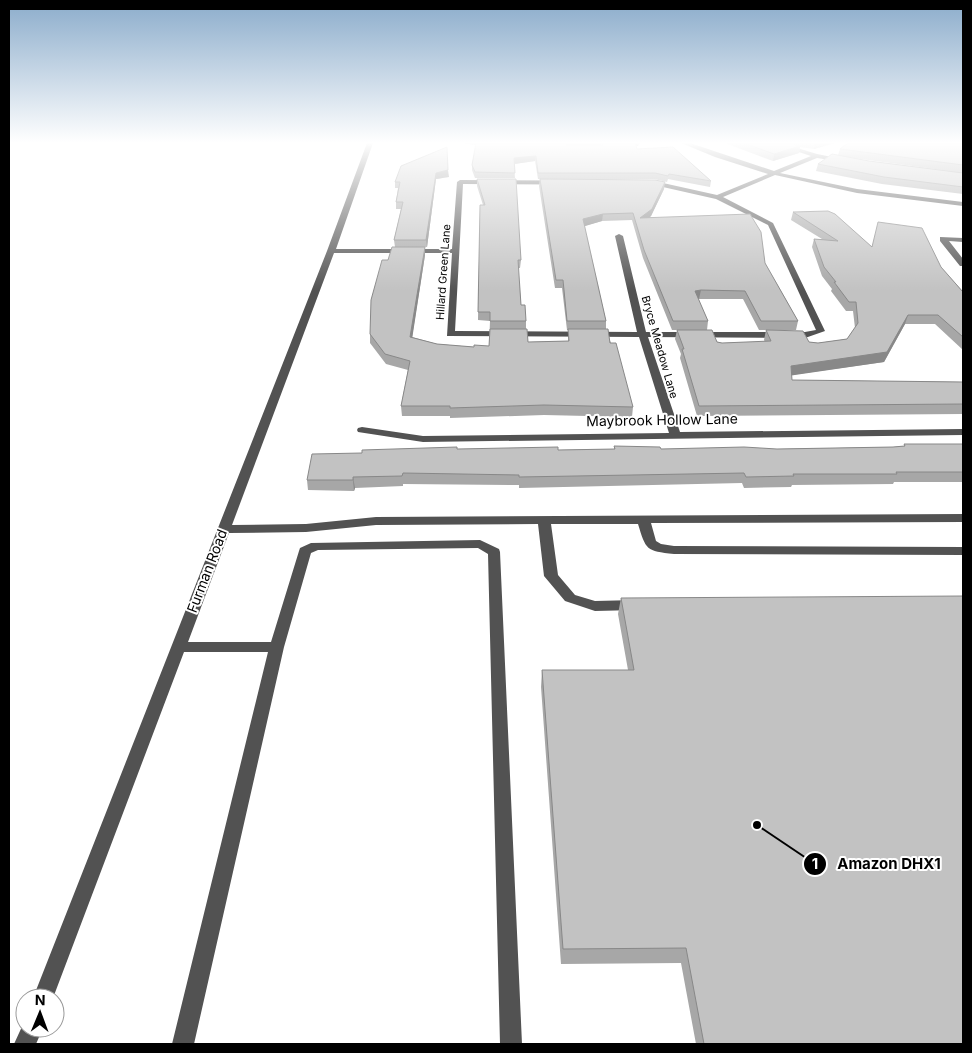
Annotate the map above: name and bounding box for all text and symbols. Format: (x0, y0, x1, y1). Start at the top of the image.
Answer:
street label: Hillard Green Lane (433, 224, 453, 320)
street label: Bryce Meadow Lane (639, 294, 681, 400)
street label: Maybrook Hollow Lane (586, 410, 738, 429)
street label: Furman Road (183, 527, 230, 615)
callout: Amazon DHX1 (803, 849, 951, 879)
text: 1 (812, 854, 818, 873)
text: Amazon DHX1 (837, 854, 941, 873)
north arrow (15, 988, 65, 1038)
text: N (35, 991, 46, 1008)

